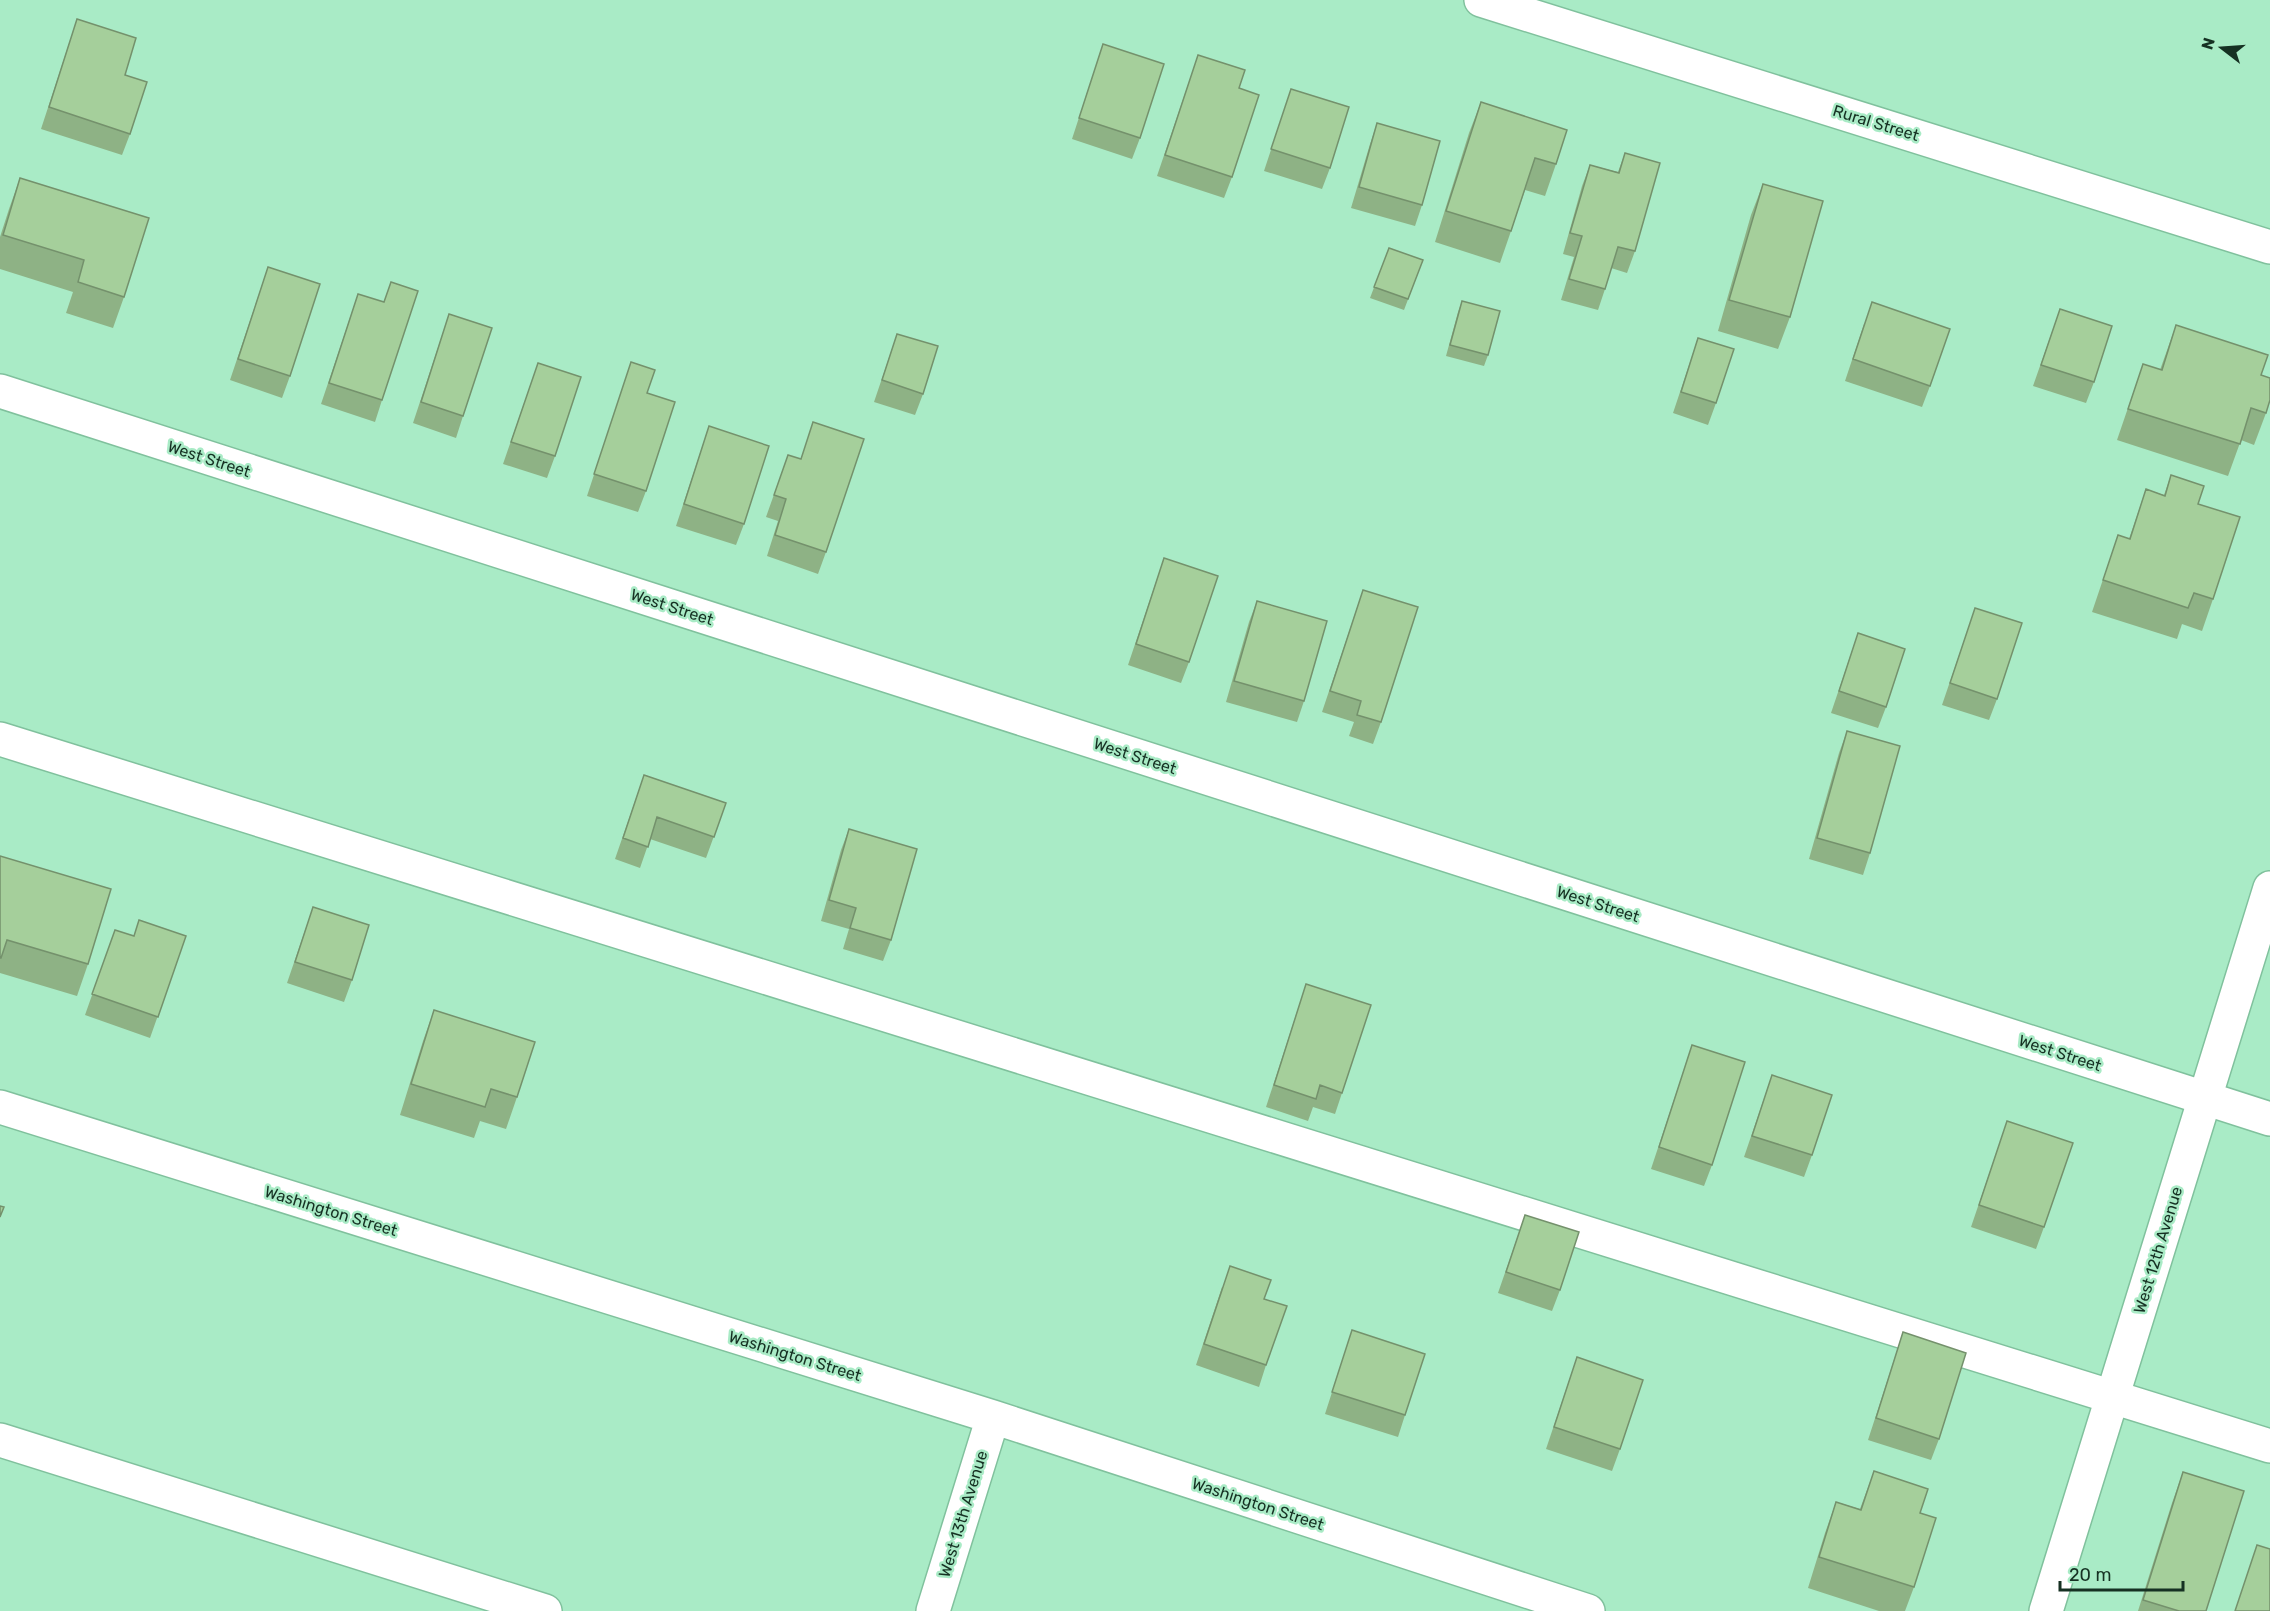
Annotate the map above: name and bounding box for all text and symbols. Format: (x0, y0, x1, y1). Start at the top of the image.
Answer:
north arrow (2192, 18, 2252, 78)
text: N (2197, 35, 2219, 52)
street label: Rural Street (1831, 101, 1921, 145)
street label: West Street (165, 437, 253, 481)
street label: West Street (628, 585, 716, 629)
street label: West Street (1091, 734, 1179, 778)
street label: West Street (1554, 882, 1642, 926)
street label: West Street (2016, 1031, 2104, 1075)
street label: Washington Street (262, 1182, 400, 1240)
street label: West 12th Avenue (2130, 1184, 2186, 1316)
street label: Washington Street (726, 1327, 864, 1385)
street label: West 13th Avenue (935, 1448, 991, 1580)
street label: Washington Street (1190, 1474, 1326, 1534)
scale bar (2060, 1554, 2183, 1592)
text: 20 m (2069, 1564, 2111, 1586)

